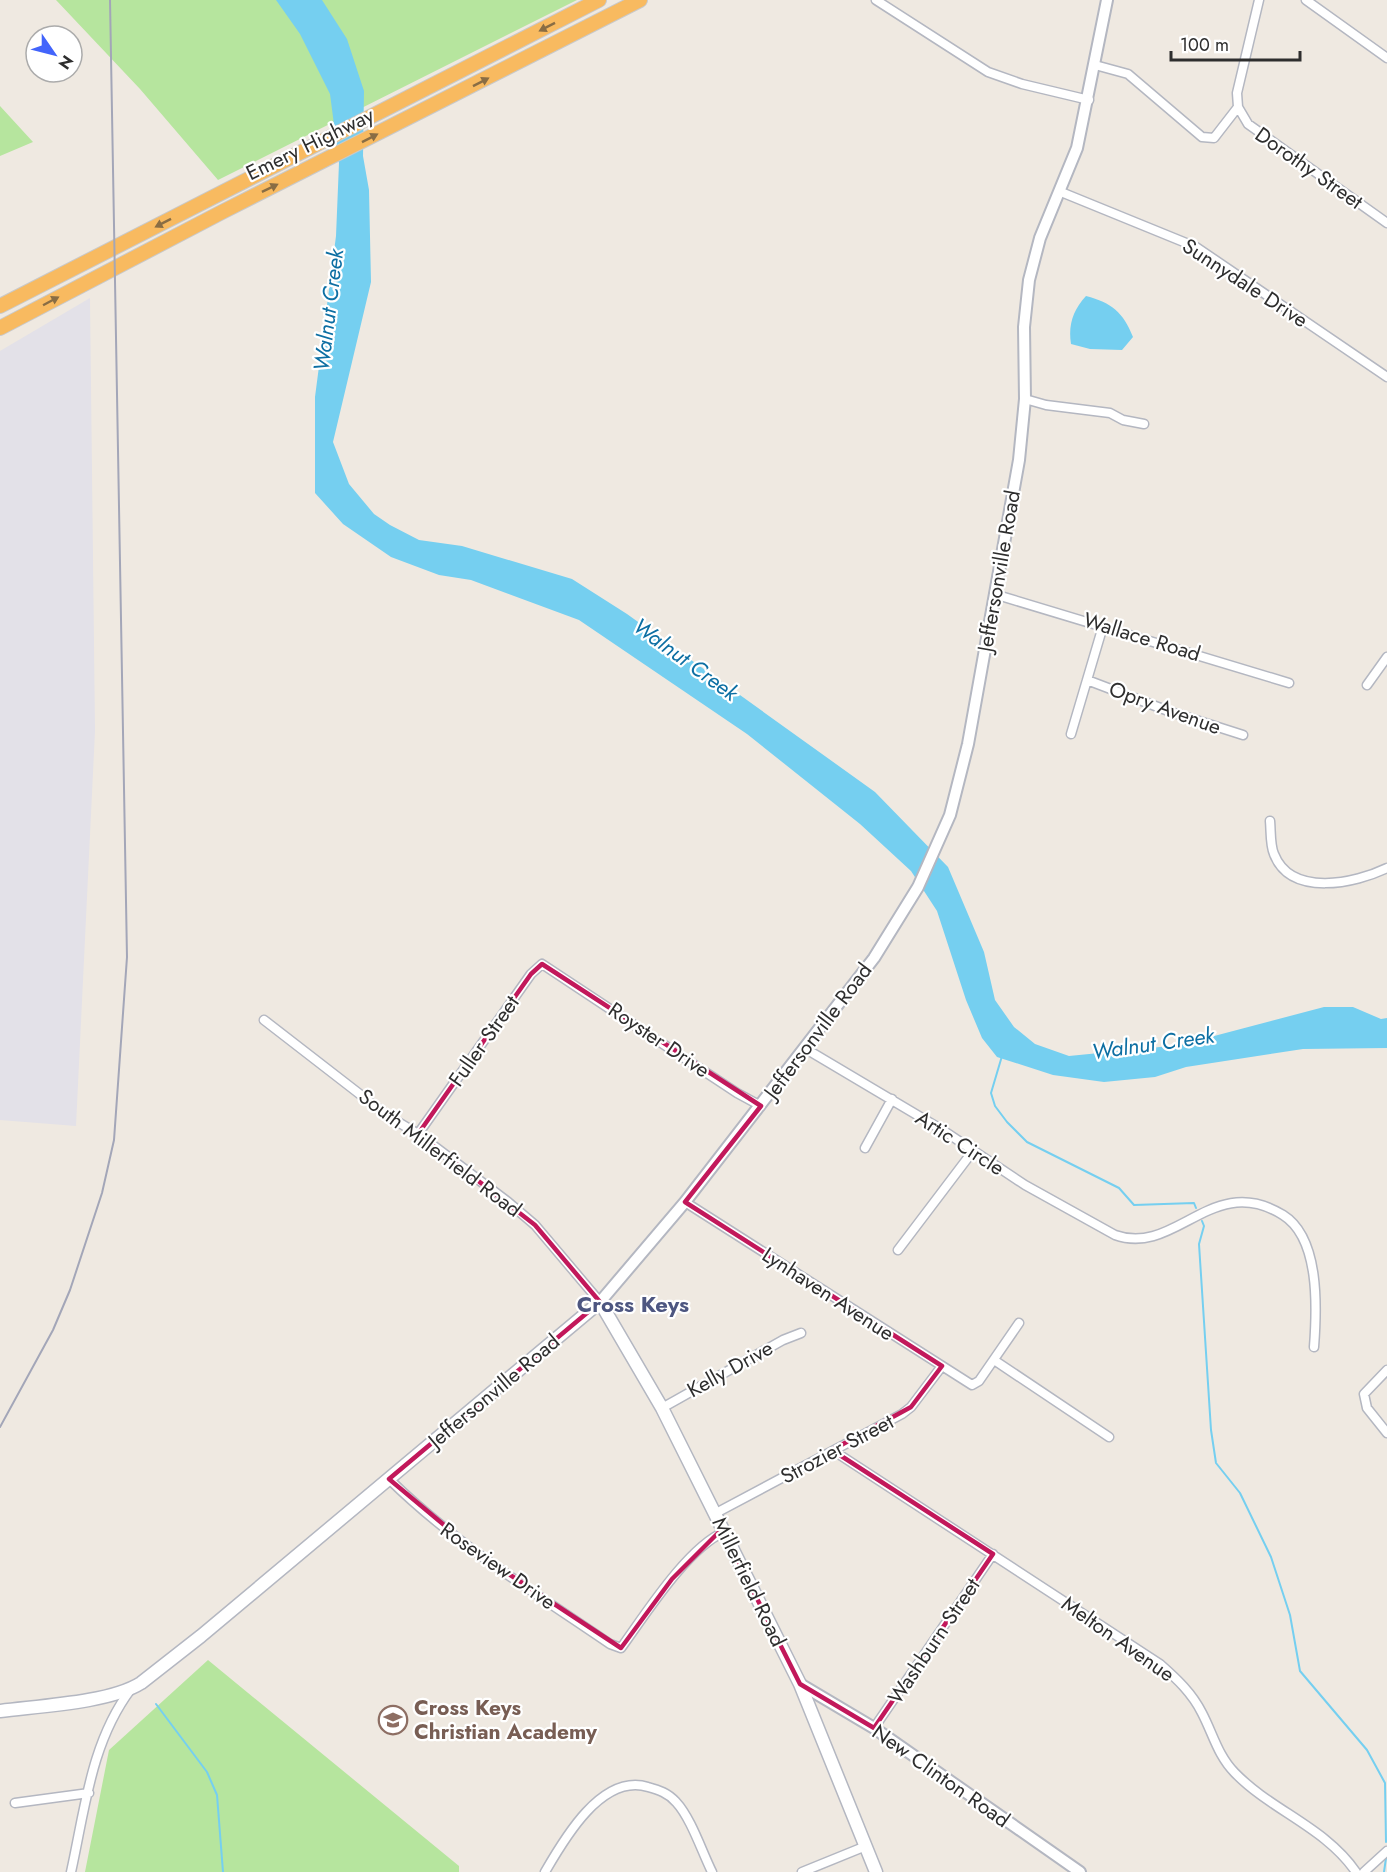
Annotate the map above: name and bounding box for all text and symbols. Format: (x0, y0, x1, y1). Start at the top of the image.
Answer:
one-way arrow (538, 22, 555, 32)
north arrow (24, 24, 84, 84)
scale bar (1171, 24, 1300, 62)
text: 100 m (1180, 32, 1229, 58)
text: N (53, 51, 79, 74)
one-way arrow (473, 77, 490, 87)
street label: Emery Highway (241, 100, 380, 188)
street label: Dorothy Street (1249, 120, 1369, 216)
one-way arrow (362, 133, 379, 143)
one-way arrow (261, 184, 278, 193)
one-way arrow (154, 217, 172, 227)
street label: Sunnydale Drive (1176, 231, 1314, 335)
water label: Walnut Creek (305, 245, 352, 373)
one-way arrow (42, 296, 59, 306)
street label: Jeffersonville Road (970, 488, 1028, 657)
street label: Wallace Road (1080, 605, 1204, 669)
water label: Walnut Creek (627, 610, 747, 709)
street label: Opry Avenue (1105, 674, 1225, 742)
street label: Jeffersonville Road (755, 957, 879, 1108)
street label: Fuller Street (442, 989, 526, 1093)
street label: Royster Drive (602, 995, 716, 1085)
water label: Walnut Creek (1090, 1018, 1218, 1067)
street label: South Millerfield Road (352, 1082, 528, 1224)
street label: Artic Circle (910, 1103, 1010, 1183)
street label: Lynhaven Avenue (756, 1240, 900, 1348)
district label: Cross Keys (577, 1288, 689, 1320)
street label: Jeffersonville Road (419, 1327, 566, 1457)
street label: Kelly Drive (682, 1333, 779, 1405)
street label: Strozier Street (775, 1407, 899, 1491)
street label: Millerfield Road (705, 1512, 793, 1652)
street label: Roseview Drive (434, 1515, 562, 1617)
street label: Washburn Street (881, 1572, 987, 1710)
street label: Melton Avenue (1055, 1589, 1181, 1689)
place label: Cross Keys Christian Academy (414, 1693, 598, 1747)
school or university icon: Cross Keys Christian Academy (377, 1704, 409, 1736)
street label: New Clinton Road (866, 1717, 1016, 1835)

